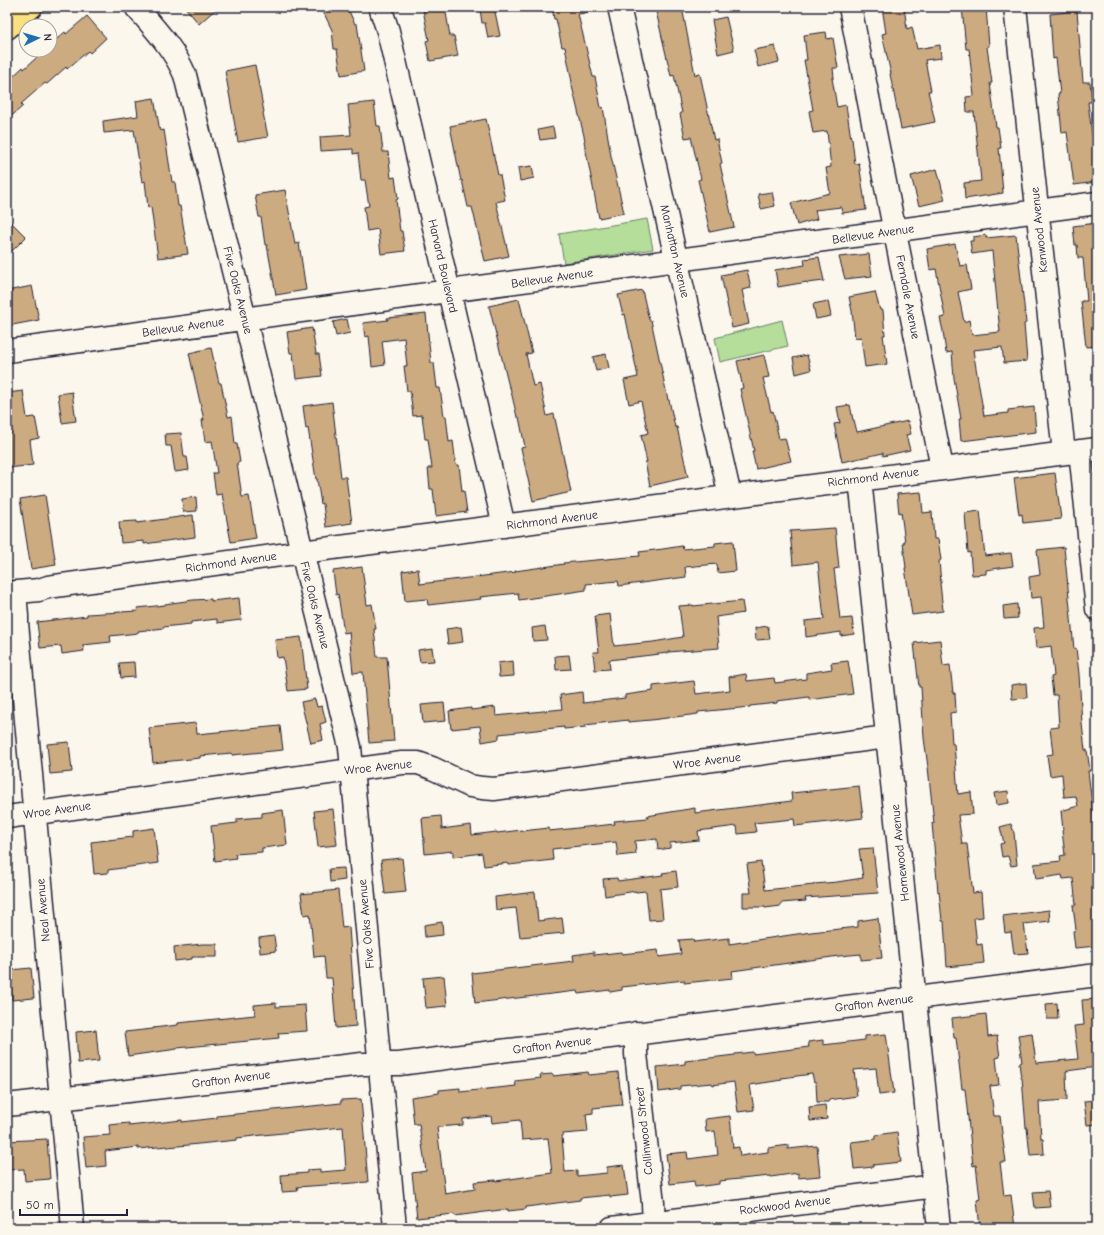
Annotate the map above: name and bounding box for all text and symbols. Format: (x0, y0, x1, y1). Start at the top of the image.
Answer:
north arrow (18, 18, 58, 58)
text: N (41, 33, 54, 41)
street label: Kenwood Avenue (1028, 187, 1050, 273)
street label: Manhattan Avenue (657, 203, 693, 299)
street label: Harvard Boulevard (425, 218, 461, 314)
street label: Bellevue Avenue (831, 221, 915, 247)
street label: Five Oaks Avenue (220, 245, 256, 335)
street label: Ferndale Avenue (893, 254, 923, 340)
street label: Bellevue Avenue (510, 265, 594, 291)
street label: Bellevue Avenue (141, 314, 225, 340)
street label: Richmond Avenue (827, 464, 919, 490)
street label: Richmond Avenue (506, 507, 598, 533)
street label: Richmond Avenue (185, 549, 277, 575)
street label: Five Oaks Avenue (297, 560, 333, 650)
street label: Wroe Avenue (672, 750, 742, 772)
street label: Wroe Avenue (344, 756, 412, 778)
street label: Wroe Avenue (22, 798, 92, 822)
street label: Homewood Avenue (888, 804, 912, 902)
street label: Neal Avenue (33, 878, 53, 942)
street label: Five Oaks Avenue (355, 879, 377, 969)
street label: Grafton Avenue (834, 991, 914, 1015)
street label: Grafton Avenue (512, 1033, 592, 1057)
street label: Grafton Avenue (191, 1067, 271, 1091)
street label: Collinwood Street (632, 1086, 656, 1176)
scale bar (20, 1191, 127, 1217)
street label: Rockwood Avenue (739, 1192, 831, 1218)
text: 50 m (26, 1198, 54, 1212)

